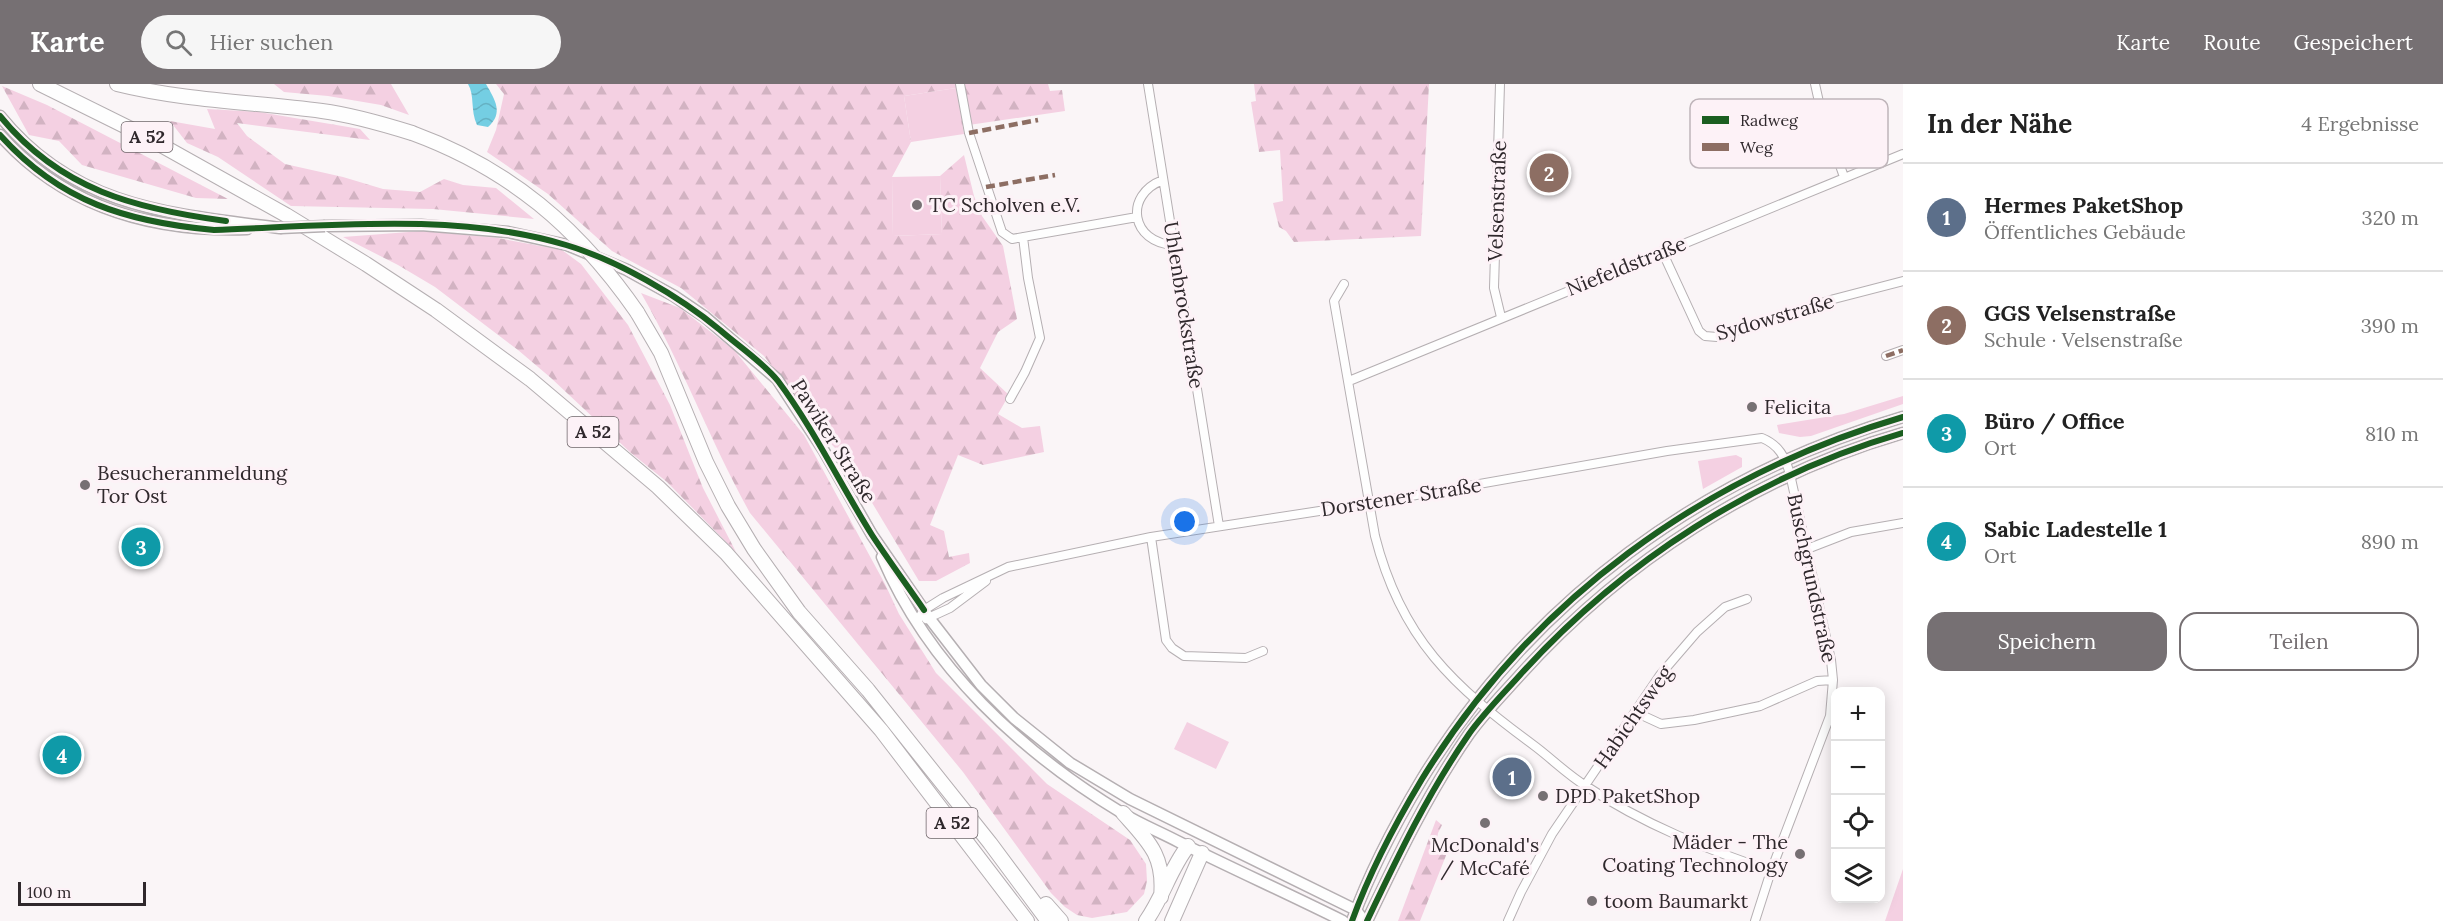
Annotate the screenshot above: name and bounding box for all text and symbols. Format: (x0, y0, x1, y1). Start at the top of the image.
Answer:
search box (141, 15, 561, 69)
text: Karte (30, 24, 105, 60)
icon: search (162, 26, 195, 59)
text: Hier suchen (210, 28, 333, 56)
text: Karte (2116, 29, 2170, 56)
text: Route (2203, 29, 2261, 56)
text: Gespeichert (2294, 29, 2413, 56)
legend (1690, 99, 1888, 168)
text: In der Nähe (1927, 107, 2072, 140)
text: Radweg (1740, 110, 1799, 130)
text: 4 Ergebnisse (2301, 111, 2419, 136)
road number: A 52 (122, 122, 172, 152)
text: Weg (1740, 137, 1774, 157)
street label: Velsenstraße (1482, 140, 1511, 263)
pin: 2 (1530, 150, 1568, 196)
text: Hermes PaketShop (1984, 191, 2183, 219)
place label: TC Scholven e.V. (929, 192, 1081, 217)
marker: TC Scholven e.V. (910, 198, 924, 212)
text: 1 (1942, 205, 1951, 230)
text: 320 m (2362, 205, 2419, 230)
text: Öffentliches Gebäude (1984, 219, 2186, 244)
street label: Uhlenbrockstraße (1159, 220, 1210, 390)
street label: Niefeldstraße (1562, 230, 1689, 301)
street label: Sydowstraße (1713, 288, 1837, 345)
text: GGS Velsenstraße (1984, 299, 2176, 327)
text: 2 (1941, 313, 1952, 338)
text: 390 m (2361, 313, 2419, 338)
text: Schule · Velsenstraße (1984, 327, 2183, 352)
street label: Pawiker Straße (786, 374, 883, 507)
place label: Felicita (1764, 394, 1831, 419)
marker: Felicita (1745, 400, 1759, 414)
text: Büro / Office (1984, 407, 2125, 435)
road number: A 52 (568, 417, 618, 447)
text: 3 (1941, 421, 1952, 446)
text: 810 m (2365, 421, 2419, 446)
text: Ort (1984, 435, 2016, 460)
place label: Besucheranmeldung Tor Ost (97, 460, 288, 508)
street label: Dorstener Straße (1319, 471, 1483, 522)
marker: Besucheranmeldung Tor Ost (78, 478, 92, 492)
street label: Buschgrundstraße (1782, 491, 1843, 665)
your location (1170, 507, 1199, 536)
text: Sabic Ladestelle 1 (1984, 515, 2167, 543)
pin: 3 (122, 524, 160, 570)
text: 4 (1941, 529, 1952, 554)
text: 890 m (2361, 529, 2419, 554)
text: Ort (1984, 543, 2016, 568)
button: Speichern (1927, 612, 2167, 671)
button: Teilen (2179, 612, 2419, 671)
street label: Habichtsweg (1588, 660, 1678, 773)
map controls (1831, 687, 1885, 903)
button: + (1831, 687, 1885, 741)
pin: 4 (42, 732, 82, 778)
button: − (1831, 741, 1885, 795)
pin: 1 (1492, 754, 1532, 800)
place label: DPD PaketShop (1555, 783, 1700, 808)
marker: DPD PaketShop (1536, 789, 1550, 803)
button: locate (1831, 795, 1885, 849)
road number: A 52 (926, 808, 978, 838)
marker: McDonald's / McCafé (1478, 816, 1492, 830)
place label: Mäder - The Coating Technology (1602, 829, 1788, 877)
place label: McDonald's / McCafé (1431, 832, 1539, 881)
marker: Mäder - The Coating Technology (1793, 847, 1807, 861)
button: layers (1831, 849, 1885, 903)
scale bar (18, 879, 146, 906)
text: 100 m (27, 882, 71, 902)
place label: toom Baumarkt (1604, 888, 1748, 913)
marker: toom Baumarkt (1585, 894, 1599, 908)

